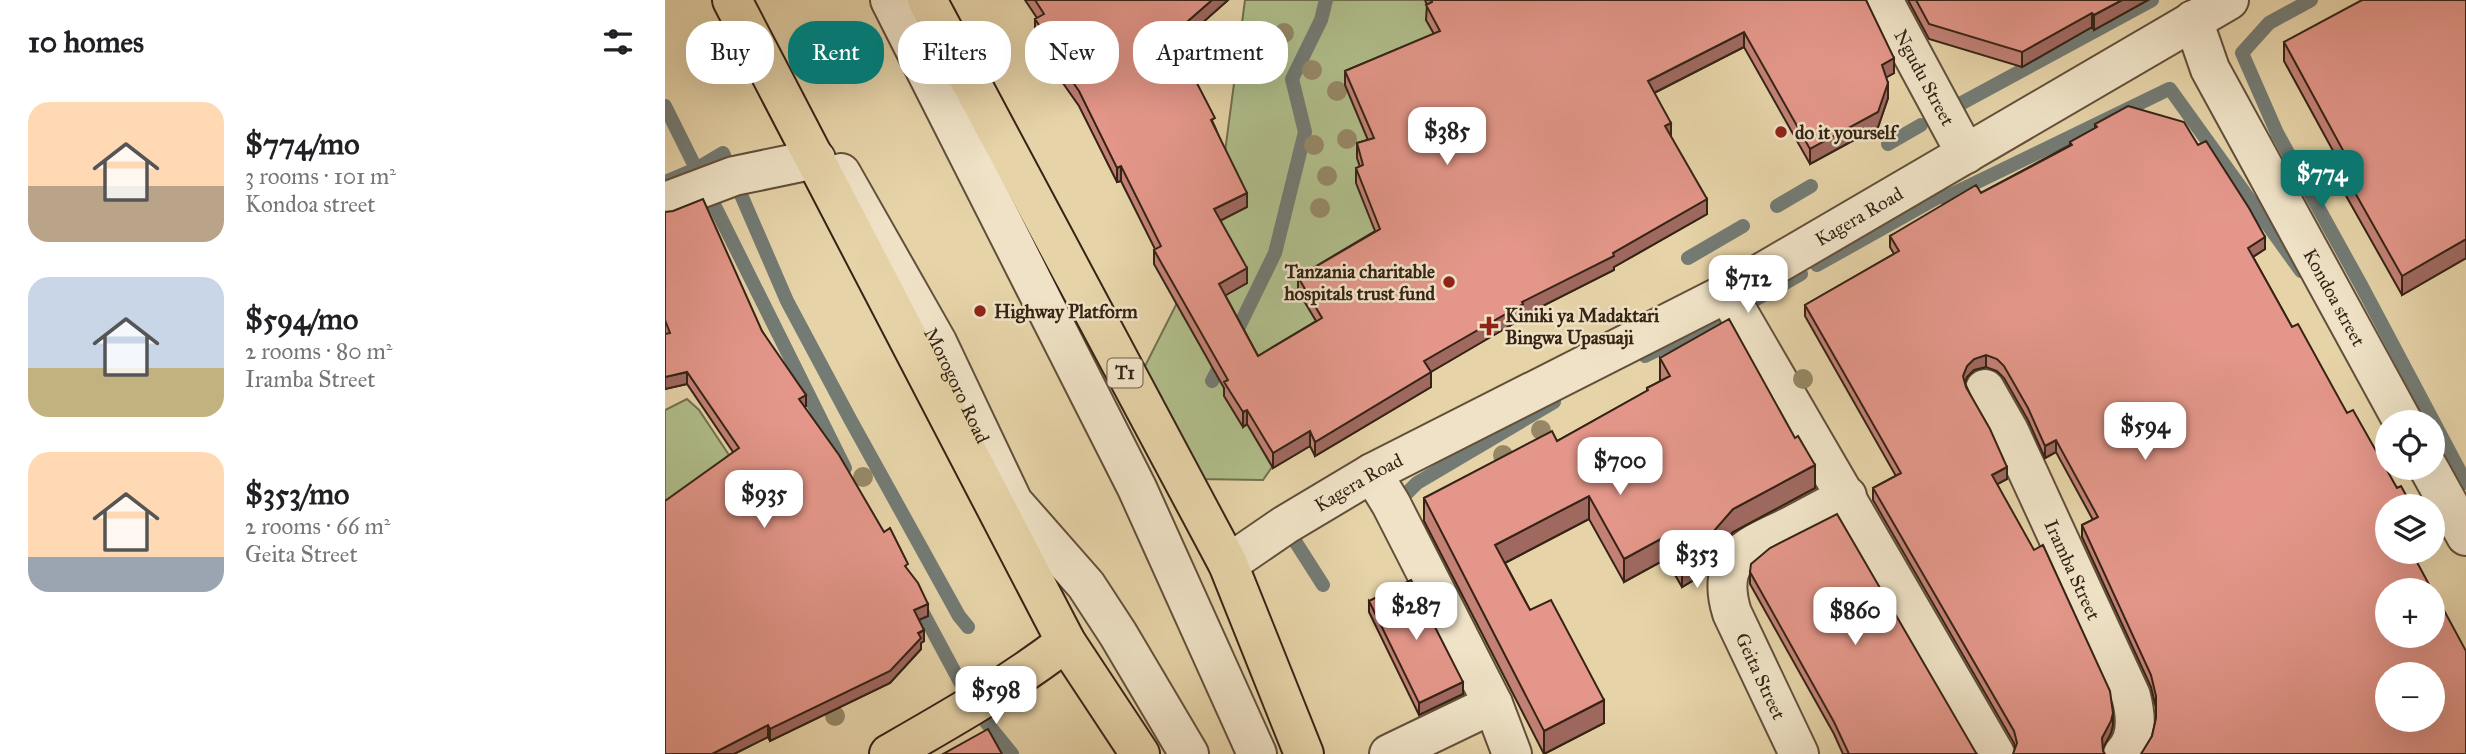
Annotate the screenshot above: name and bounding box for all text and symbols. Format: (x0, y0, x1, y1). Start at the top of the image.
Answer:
chip: Buy (686, 21, 774, 84)
chip: Rent (788, 21, 884, 84)
chip: Filters (898, 21, 1011, 84)
chip: New (1025, 21, 1119, 84)
chip: Apartment (1133, 21, 1288, 84)
icon: filters (599, 23, 637, 61)
text: 10 homes (28, 24, 144, 60)
street label: Ngudu Street (1889, 26, 1960, 130)
pin: $385 (1406, 108, 1488, 167)
text: $385 (1424, 116, 1470, 144)
place label: do it yourself (1795, 121, 1900, 145)
marker: do it yourself (1773, 124, 1789, 140)
text: $774/mo (245, 126, 360, 162)
icon: home (84, 130, 168, 214)
pin: $774 (2281, 150, 2363, 210)
text: $774 (2297, 159, 2347, 187)
text: 3 rooms · 101 m² (245, 162, 396, 190)
street label: Kagera Road (1811, 182, 1908, 251)
text: Kondoa street (245, 190, 376, 218)
street label: Kondoa street (2298, 245, 2370, 351)
pin: $712 (1707, 256, 1789, 315)
place label: Tanzania charitable hospitals trust fund (1283, 260, 1435, 306)
text: $712 (1725, 264, 1771, 292)
marker: Tanzania charitable hospitals trust fund (1441, 274, 1457, 290)
place label: Highway Platform (994, 300, 1138, 324)
text: $594/mo (245, 301, 358, 337)
marker: Highway Platform (972, 303, 988, 319)
place label: Kiniki ya Madaktari Bingwa Upasuaji (1505, 304, 1660, 350)
icon: home (84, 305, 168, 389)
marker: Kiniki ya Madaktari Bingwa Upasuaji (1479, 316, 1499, 336)
street label: Morogoro Road (919, 323, 995, 447)
text: 2 rooms · 80 m² (245, 337, 392, 365)
road number: T1 (1107, 358, 1142, 388)
text: Iramba Street (245, 365, 375, 393)
pin: $594 (2104, 402, 2186, 462)
map controls (2375, 410, 2445, 732)
button: locate (2375, 410, 2445, 480)
text: $594 (2120, 411, 2170, 439)
pin: $700 (1579, 438, 1661, 497)
text: $700 (1594, 446, 1646, 474)
street label: Kagera Road (1310, 448, 1407, 517)
pin: $935 (723, 470, 805, 530)
text: $353/mo (245, 476, 349, 512)
text: $935 (741, 479, 787, 507)
icon: home (84, 480, 168, 564)
button: layers (2375, 494, 2445, 564)
text: 2 rooms · 66 m² (245, 512, 390, 540)
street label: Iramba Street (2039, 516, 2105, 624)
pin: $353 (1656, 530, 1738, 590)
text: $353 (1676, 539, 1718, 567)
text: Geita Street (245, 540, 358, 568)
button: + (2375, 578, 2445, 648)
pin: $287 (1375, 582, 1457, 642)
pin: $860 (1814, 588, 1896, 647)
text: $287 (1391, 591, 1441, 619)
text: $860 (1829, 596, 1881, 624)
street label: Geita Street (1730, 629, 1791, 723)
button: − (2375, 662, 2445, 732)
pin: $598 (955, 666, 1037, 726)
text: $598 (971, 675, 1021, 703)

